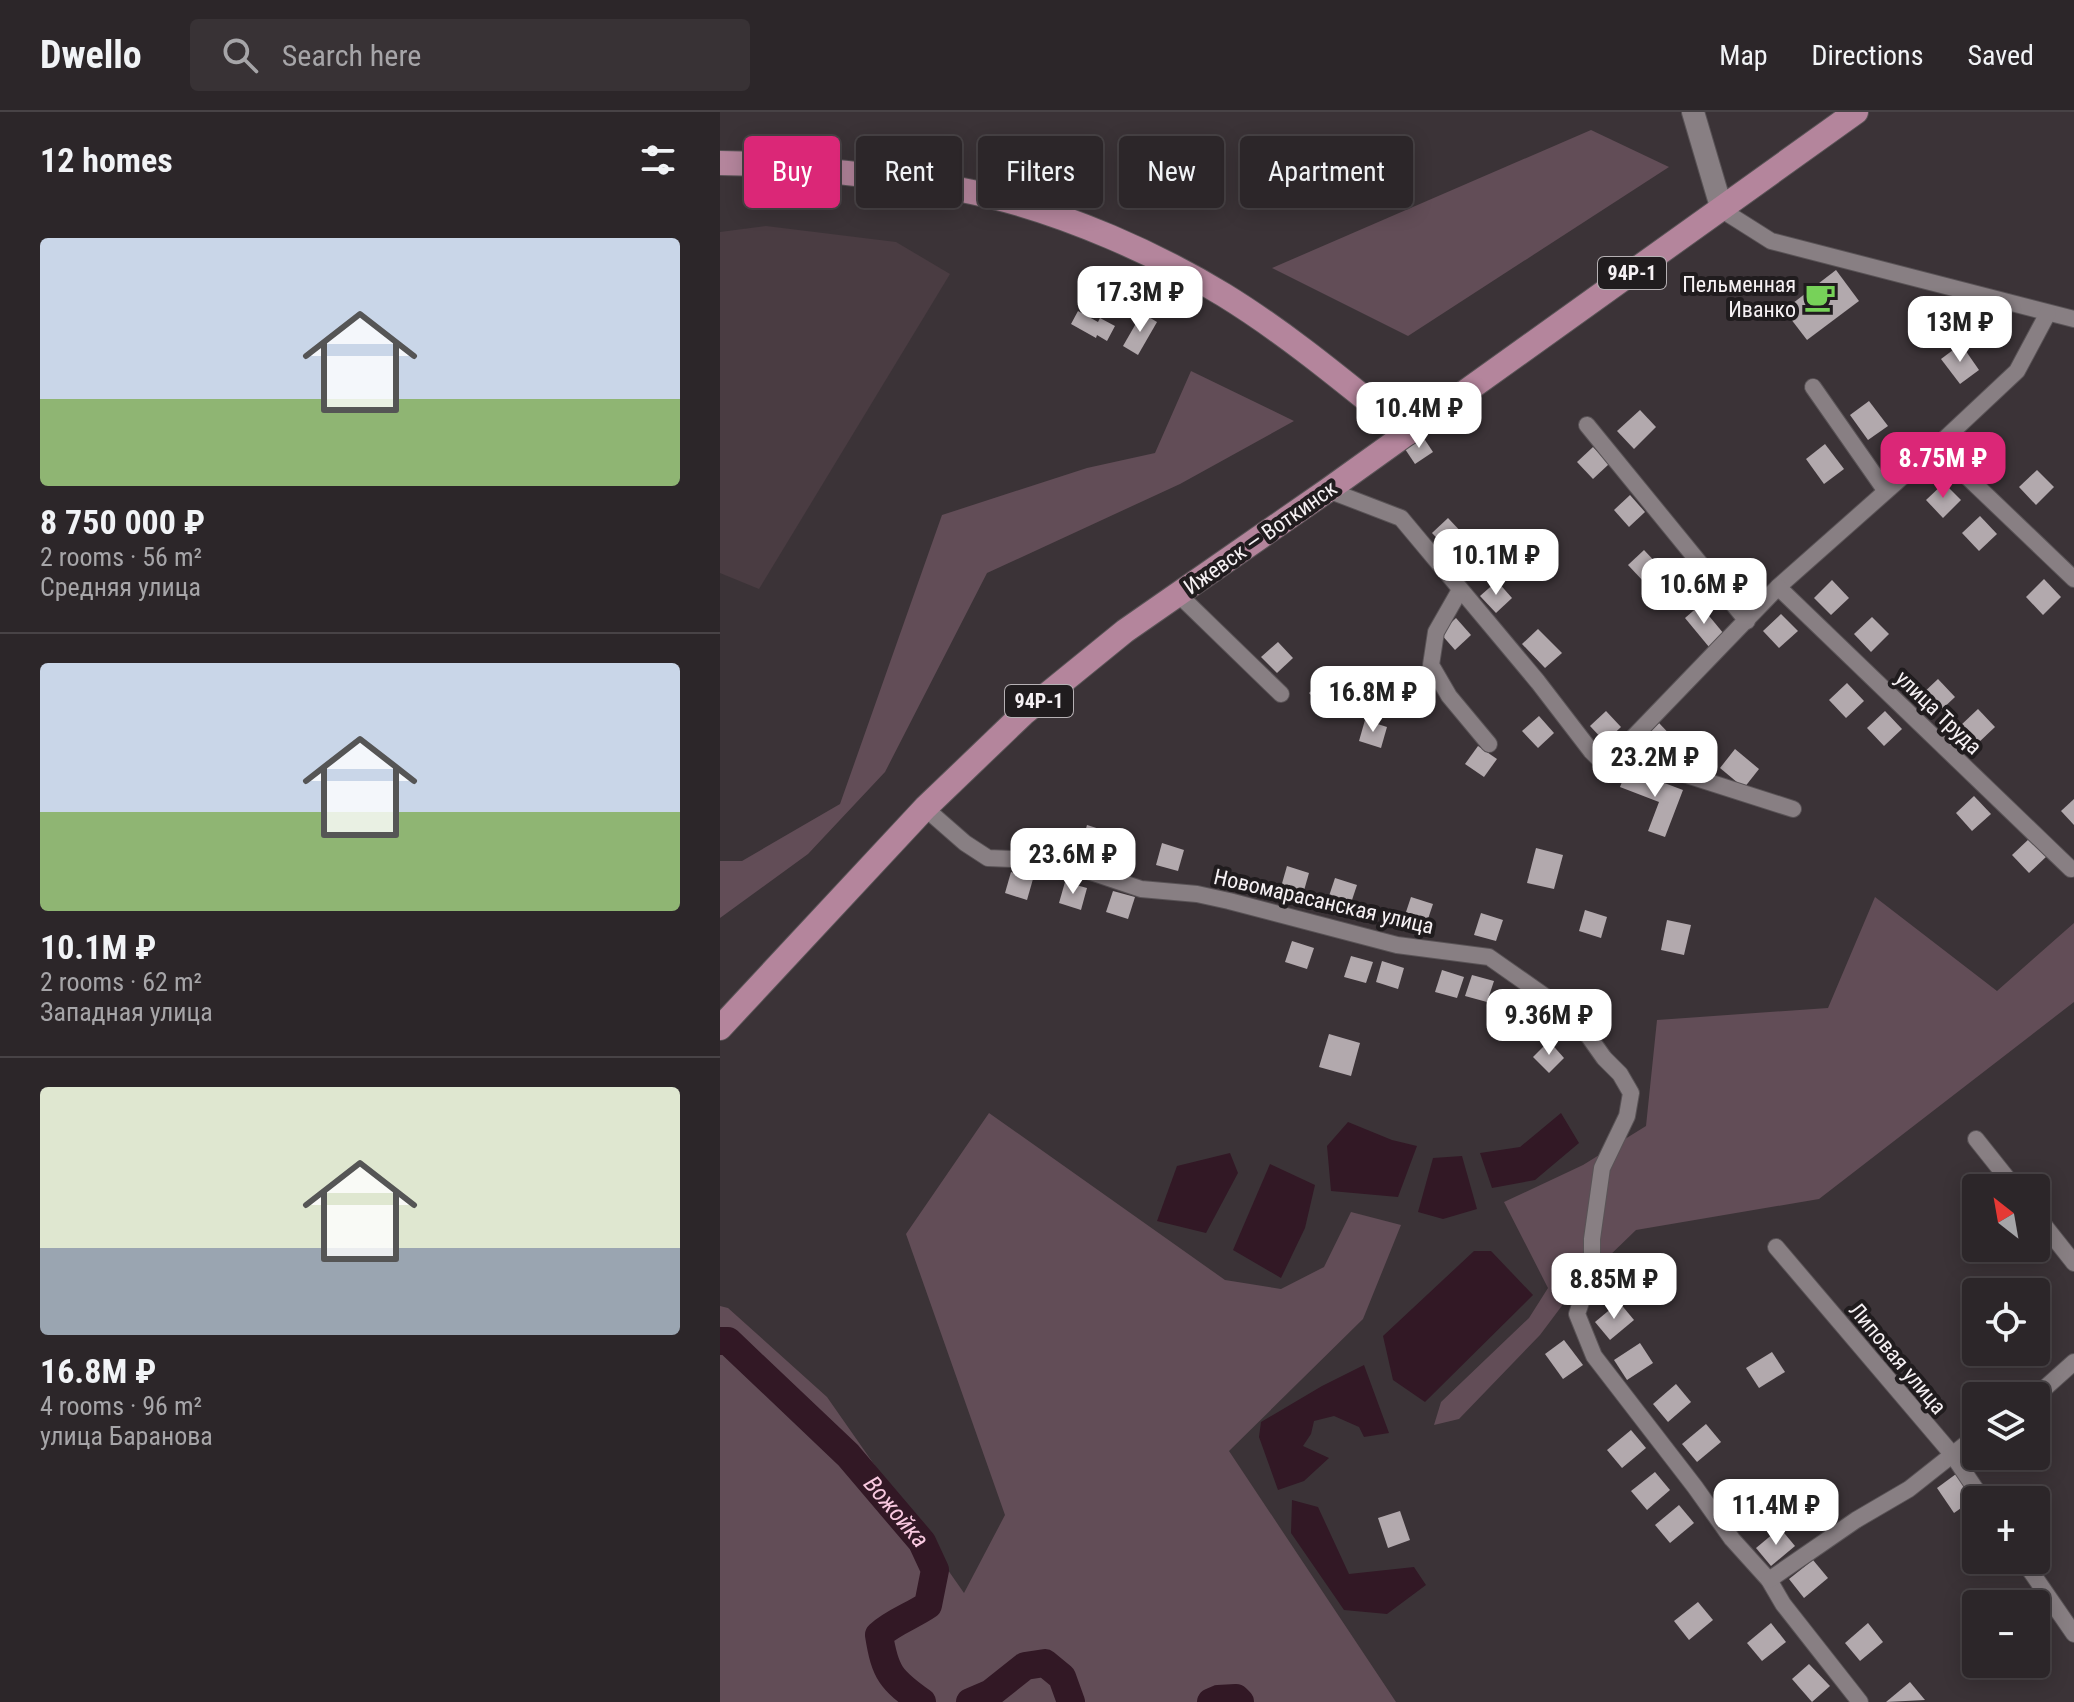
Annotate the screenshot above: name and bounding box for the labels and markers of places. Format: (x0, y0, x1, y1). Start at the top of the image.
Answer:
pin: 17.3M ₽ (1066, 266, 1214, 334)
place label: Пельменная Иванко (1682, 272, 1796, 322)
cafe icon: Пельменная Иванко (1803, 280, 1837, 314)
pin: 13M ₽ (1904, 296, 2016, 364)
pin: 10.4M ₽ (1345, 382, 1493, 450)
pin: 8.75M ₽ (1869, 432, 2017, 500)
pin: 10.1M ₽ (1422, 529, 1570, 597)
pin: 10.6M ₽ (1630, 558, 1778, 626)
pin: 16.8M ₽ (1299, 666, 1447, 734)
pin: 23.2M ₽ (1581, 731, 1729, 799)
pin: 23.6M ₽ (999, 828, 1147, 896)
pin: 9.36M ₽ (1475, 989, 1623, 1057)
pin: 8.85M ₽ (1540, 1253, 1688, 1321)
pin: 11.4M ₽ (1702, 1479, 1850, 1547)

